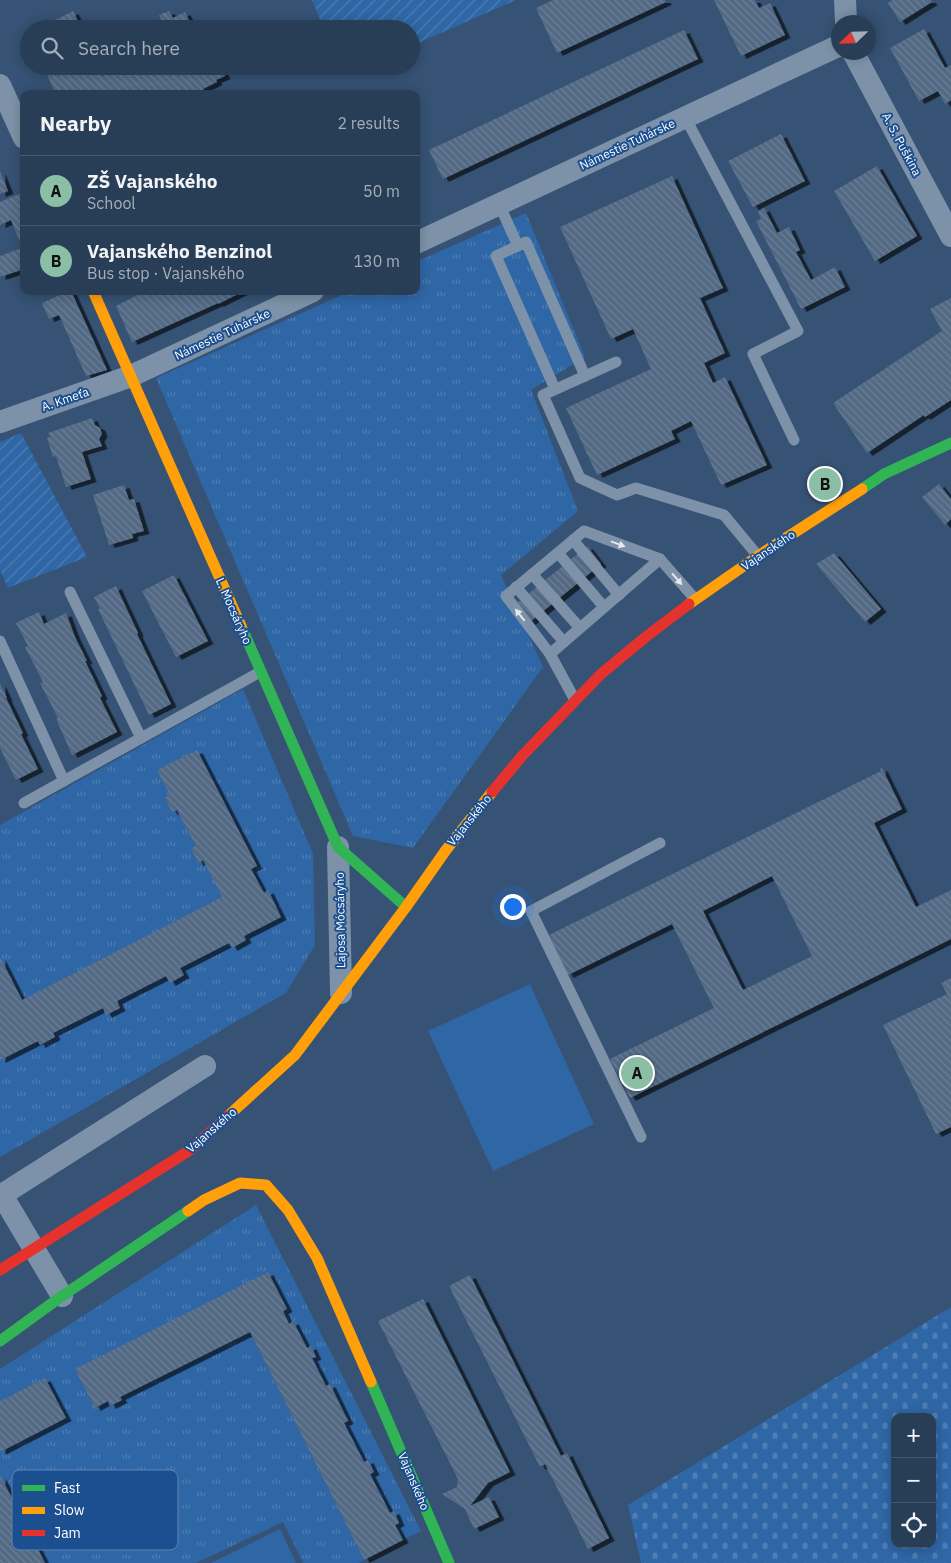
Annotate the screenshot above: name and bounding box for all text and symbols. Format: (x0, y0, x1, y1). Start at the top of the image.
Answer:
north arrow (831, 15, 876, 60)
search box (20, 20, 420, 75)
icon: search (38, 34, 66, 62)
text: Search here (78, 36, 180, 60)
text: Nearby (40, 109, 111, 137)
street label: A. S. Puškina (879, 110, 925, 179)
text: 2 results (337, 113, 400, 133)
street label: Námestie Tuhárske (577, 115, 677, 173)
text: ZŠ Vajanského (87, 169, 218, 193)
text: A (51, 181, 61, 201)
text: 50 m (363, 181, 400, 201)
text: School (87, 193, 136, 213)
text: Vajanského Benzinol (87, 239, 272, 263)
text: B (51, 251, 61, 271)
text: 130 m (353, 251, 400, 271)
text: Bus stop · Vajanského (87, 263, 245, 283)
street label: Námestie Tuhárske (172, 305, 272, 363)
street label: A. Kmeťa (39, 384, 91, 414)
pin: B (809, 465, 841, 503)
street label: Vajanského (738, 526, 798, 573)
one-way arrow (611, 541, 626, 548)
one-way arrow (672, 572, 683, 585)
street label: L. Mocsáryho (213, 575, 255, 647)
one-way arrow (515, 609, 526, 622)
street label: Vajanského (444, 791, 494, 849)
street label: Lajosa Mócsáryho (332, 872, 348, 968)
your location (500, 894, 526, 920)
pin: A (621, 1054, 653, 1092)
street label: Vajanského (183, 1104, 239, 1156)
map controls (891, 1413, 936, 1548)
button: + (891, 1413, 936, 1458)
street label: Vajanského (395, 1450, 433, 1513)
button: − (891, 1458, 936, 1503)
legend (12, 1470, 178, 1550)
text: Fast (54, 1479, 80, 1497)
text: Slow (54, 1501, 85, 1519)
button: locate (891, 1503, 936, 1548)
text: Jam (54, 1524, 81, 1542)

